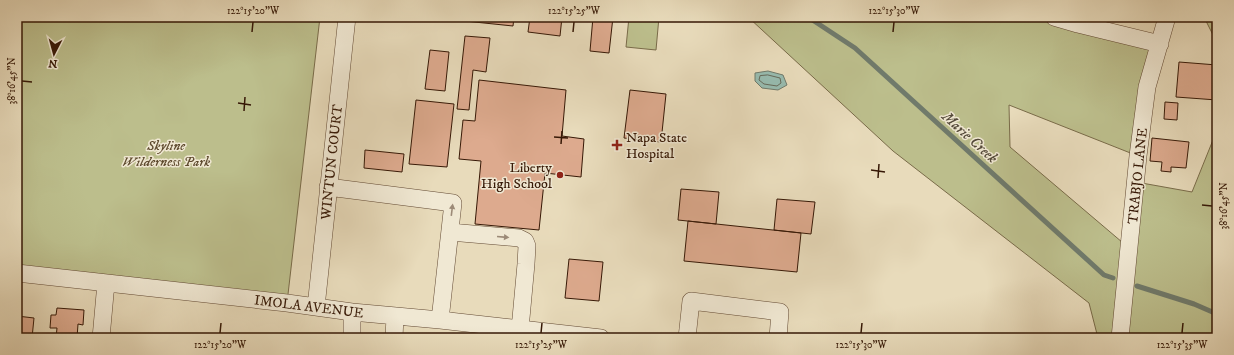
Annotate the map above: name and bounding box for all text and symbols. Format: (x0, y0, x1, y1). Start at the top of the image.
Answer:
text: 122°15'20"W (227, 5, 280, 17)
text: 122°15'25"W (548, 5, 601, 17)
text: 122°15'30"W (868, 5, 920, 17)
north arrow (34, 34, 74, 74)
text: N (48, 56, 58, 70)
text: 38°16'45"N (6, 57, 18, 105)
street label: WINTUN COURT (317, 103, 347, 222)
water label: Marie Creek (937, 107, 1002, 168)
street label: TRABJO LANE (1124, 127, 1152, 225)
place label: Napa State Hospital (626, 129, 687, 163)
park label: Skyline Wilderness Park (122, 137, 210, 171)
marker: Napa State Hospital (611, 139, 623, 151)
place label: Liberty High School (481, 159, 553, 193)
marker: Liberty High School (555, 170, 565, 180)
text: 38°16'45"N (1218, 182, 1230, 230)
one-way arrow (449, 204, 456, 216)
one-way arrow (497, 234, 509, 240)
street label: IMOLA AVENUE (253, 291, 365, 323)
text: 122°15'20"W (194, 339, 247, 351)
text: 122°15'25"W (515, 339, 568, 351)
text: 122°15'30"W (835, 339, 887, 351)
text: 122°15'35"W (1157, 339, 1208, 351)

